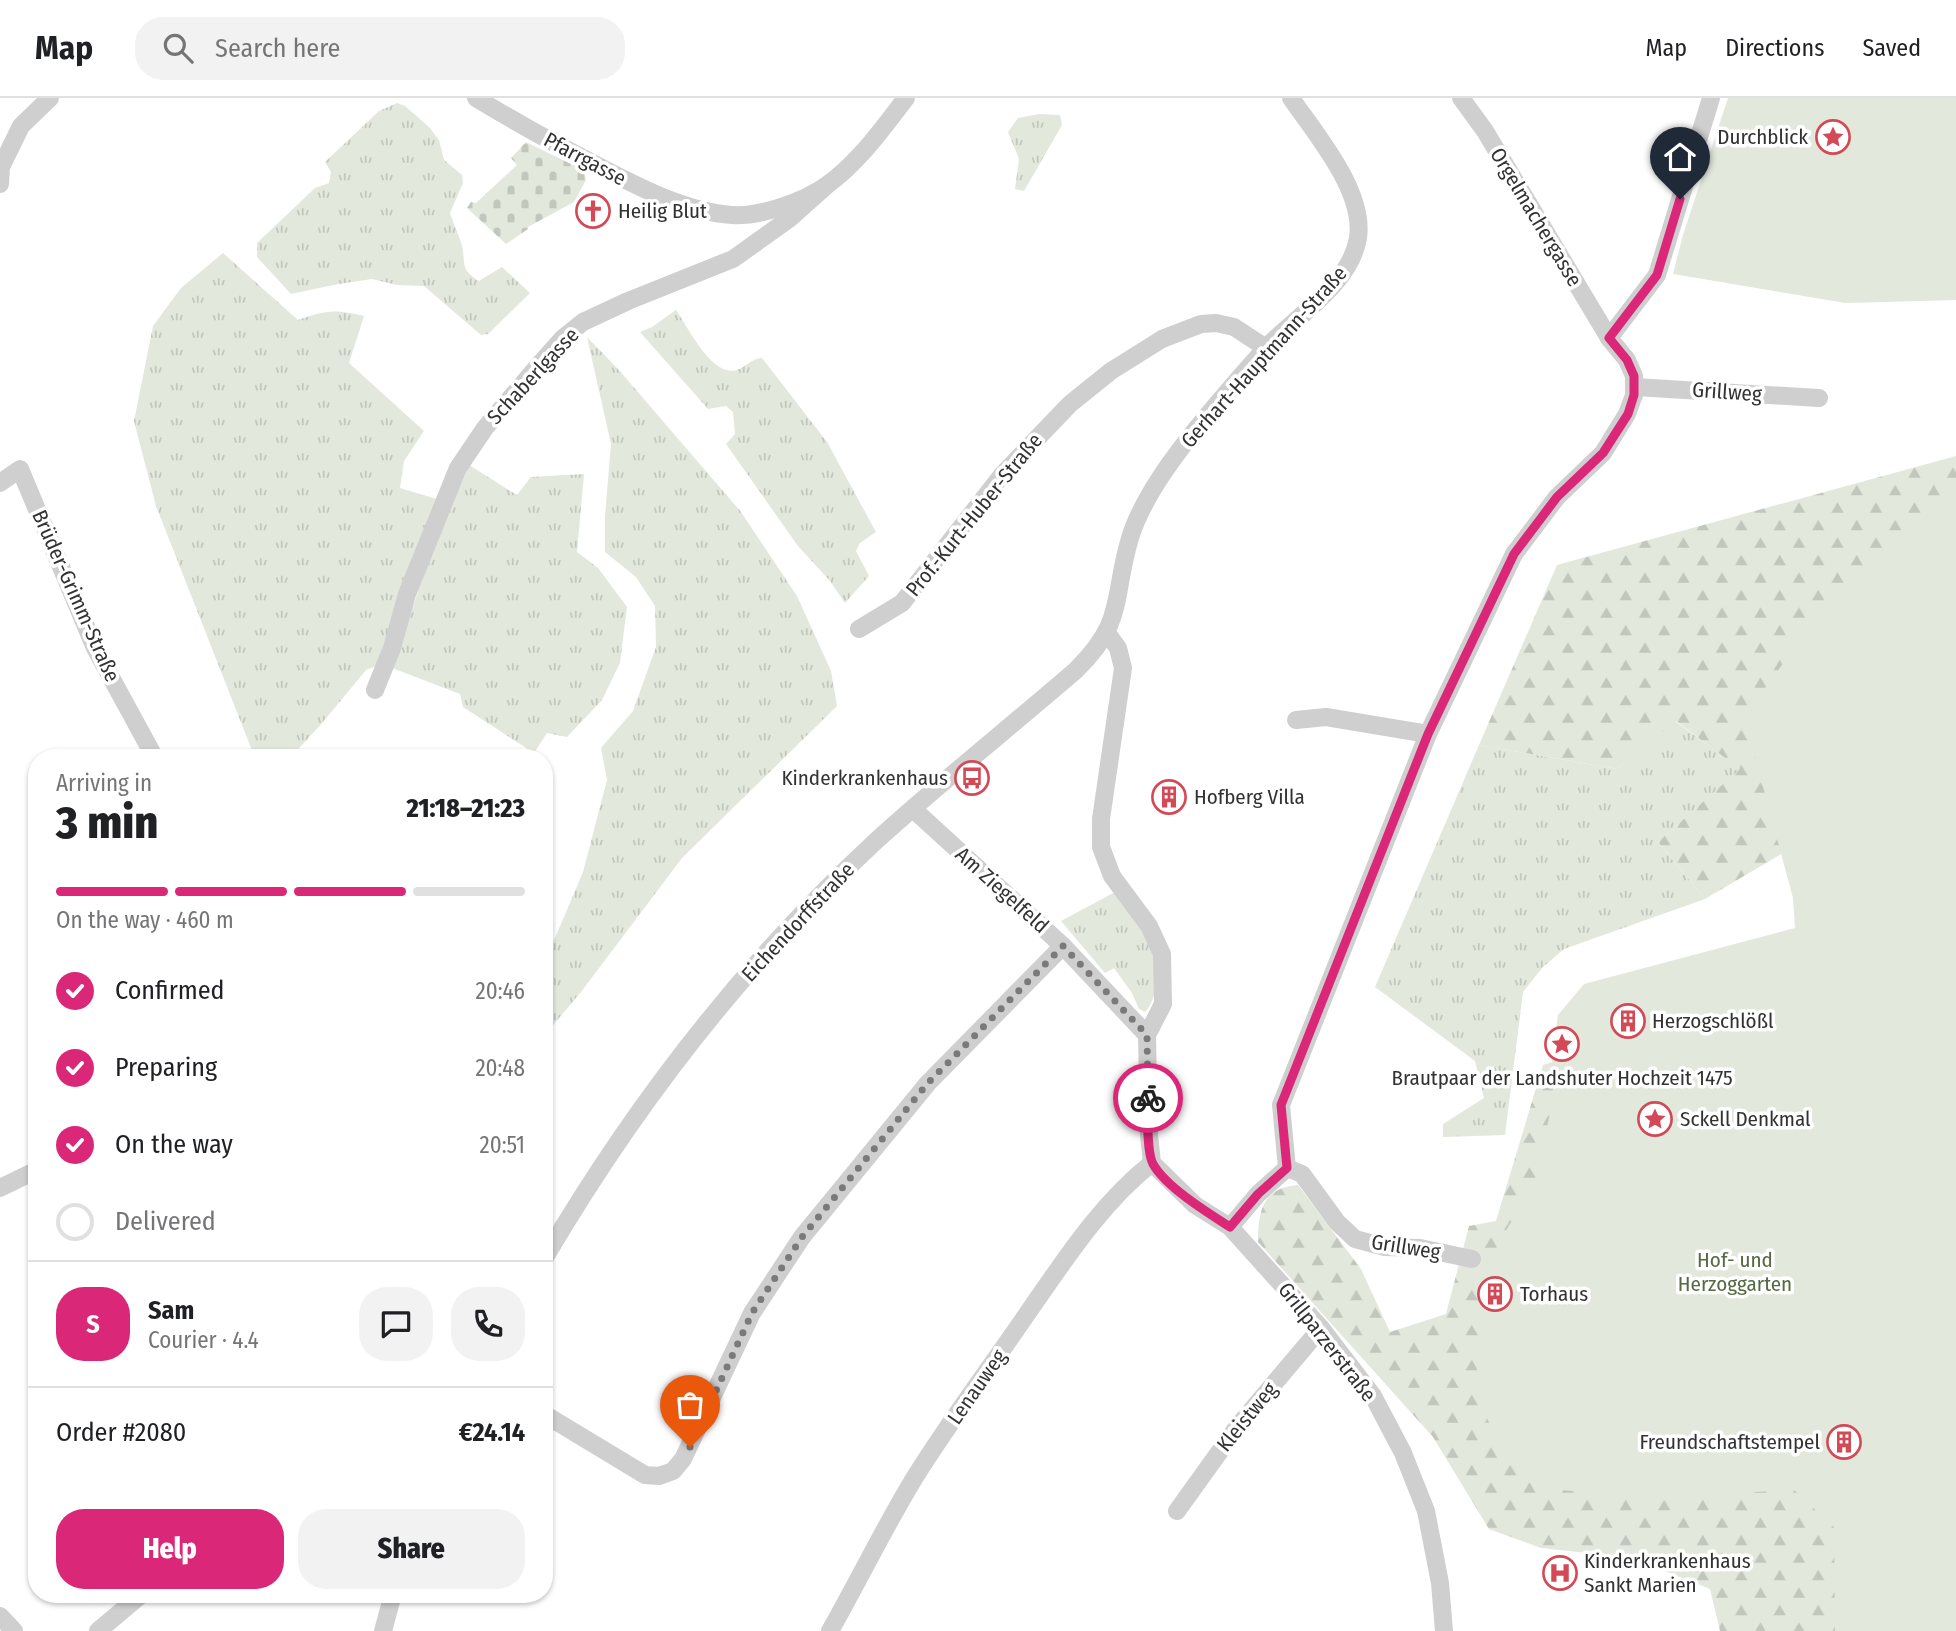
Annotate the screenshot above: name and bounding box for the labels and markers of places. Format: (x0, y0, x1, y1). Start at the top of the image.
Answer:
place icon: Durchblick (1814, 118, 1852, 156)
place label: Durchblick (1717, 124, 1808, 150)
pin (1650, 127, 1710, 199)
church icon: Heilig Blut (574, 192, 612, 230)
place label: Heilig Blut (618, 198, 707, 224)
bus stop icon: Kinderkrankenhaus (953, 759, 991, 797)
place label: Kinderkrankenhaus (781, 765, 948, 791)
building icon: Hofberg Villa (1150, 778, 1188, 816)
place label: Hofberg Villa (1194, 784, 1305, 810)
building icon: Herzogschlößl (1609, 1002, 1647, 1040)
place label: Herzogschlößl (1652, 1008, 1774, 1034)
place icon: Brautpaar der Landshuter Hochzeit 1475 (1543, 1025, 1581, 1063)
place label: Brautpaar der Landshuter Hochzeit 1475 (1391, 1065, 1733, 1091)
place icon: Sckell Denkmal (1636, 1100, 1674, 1138)
place label: Sckell Denkmal (1680, 1106, 1811, 1132)
building icon: Torhaus (1476, 1275, 1514, 1313)
place label: Torhaus (1520, 1281, 1588, 1307)
pin (660, 1375, 720, 1447)
building icon: Freundschaftstempel (1825, 1423, 1863, 1461)
place label: Freundschaftstempel (1639, 1429, 1820, 1455)
place label: Kinderkrankenhaus Sankt Marien (1584, 1548, 1751, 1598)
hospital icon: Kinderkrankenhaus Sankt Marien (1541, 1554, 1579, 1592)

